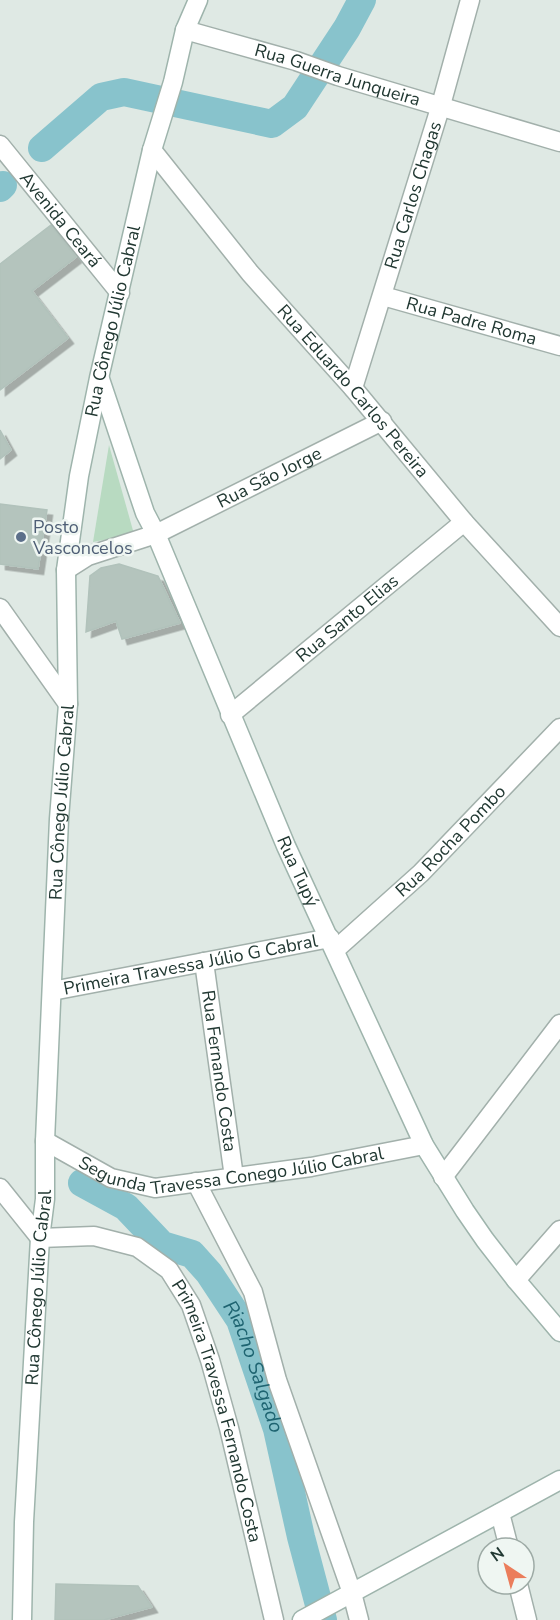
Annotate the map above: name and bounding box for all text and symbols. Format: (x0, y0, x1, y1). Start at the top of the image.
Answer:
street label: Rua Guerra Junqueira (252, 38, 423, 112)
street label: Rua Carlos Chagas (379, 118, 447, 272)
street label: Avenida Ceará (14, 167, 107, 273)
street label: Rua Cônego Júlio Cabral (79, 222, 146, 419)
street label: Rua Padre Roma (403, 291, 540, 351)
street label: Rua Eduardo Carlos Pereira (272, 299, 434, 483)
street label: Rua São Jorge (213, 441, 325, 514)
place label: Posto Vasconcelos (32, 515, 133, 560)
marker: Posto Vasconcelos (14, 530, 28, 544)
street label: Rua Santo Elias (291, 569, 404, 668)
street label: Rua Cônego Júlio Cabral (43, 703, 80, 901)
street label: Rua Rocha Pombo (390, 780, 511, 902)
street label: Rua Tupý (271, 832, 325, 911)
street label: Primeira Travessa Júlio G Cabral (62, 929, 320, 1001)
street label: Rua Fernando Costa (196, 989, 242, 1153)
street label: Segunda Travessa Conego Júlio Cabral (77, 1140, 389, 1168)
text: Segunda Travessa Conego Júlio Cabral (74, 1141, 386, 1200)
street label: Rua Cônego Júlio Cabral (20, 1189, 57, 1386)
street label: Primeira Travessa Fernando Costa (166, 1275, 267, 1545)
water label: Riacho Salgado (217, 1295, 291, 1436)
north arrow (476, 1536, 536, 1596)
text: N (486, 1542, 509, 1567)

